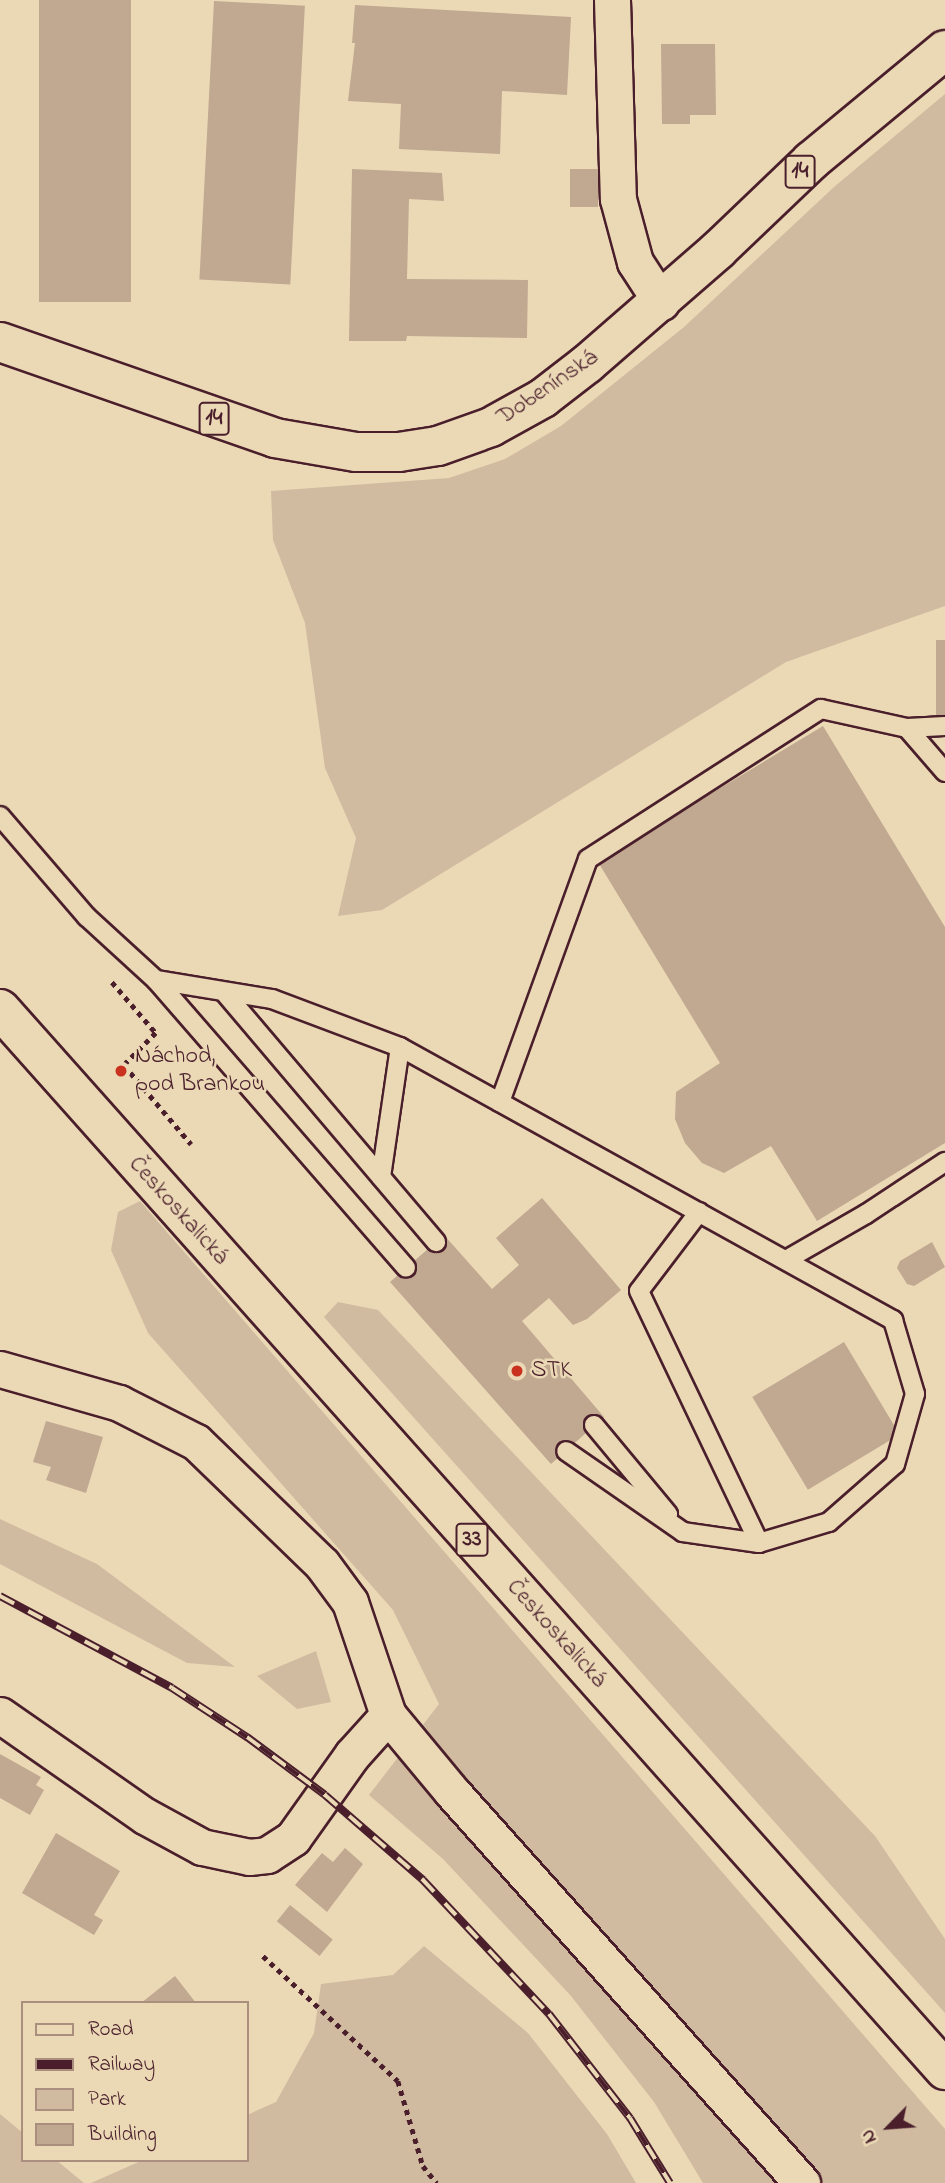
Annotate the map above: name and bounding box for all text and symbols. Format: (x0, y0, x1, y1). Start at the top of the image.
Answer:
road number: 14 (784, 153, 816, 192)
street label: Dobenínská (492, 344, 604, 432)
road number: 14 (198, 400, 230, 438)
place label: Náchod, pod Brankou (135, 1043, 265, 1099)
marker: Náchod, pod Brankou (113, 1063, 129, 1079)
street label: Českoskalická (122, 1151, 234, 1271)
place label: STK (531, 1357, 572, 1385)
marker: STK (509, 1363, 525, 1379)
road number: 33 (454, 1520, 490, 1560)
street label: Českoskalická (500, 1574, 612, 1694)
legend (21, 2001, 248, 2162)
text: Road (88, 2015, 134, 2045)
text: Railway (88, 2050, 155, 2080)
text: Park (88, 2085, 126, 2115)
north arrow (854, 2092, 924, 2162)
text: Building (88, 2120, 157, 2150)
text: N (855, 2125, 884, 2148)

